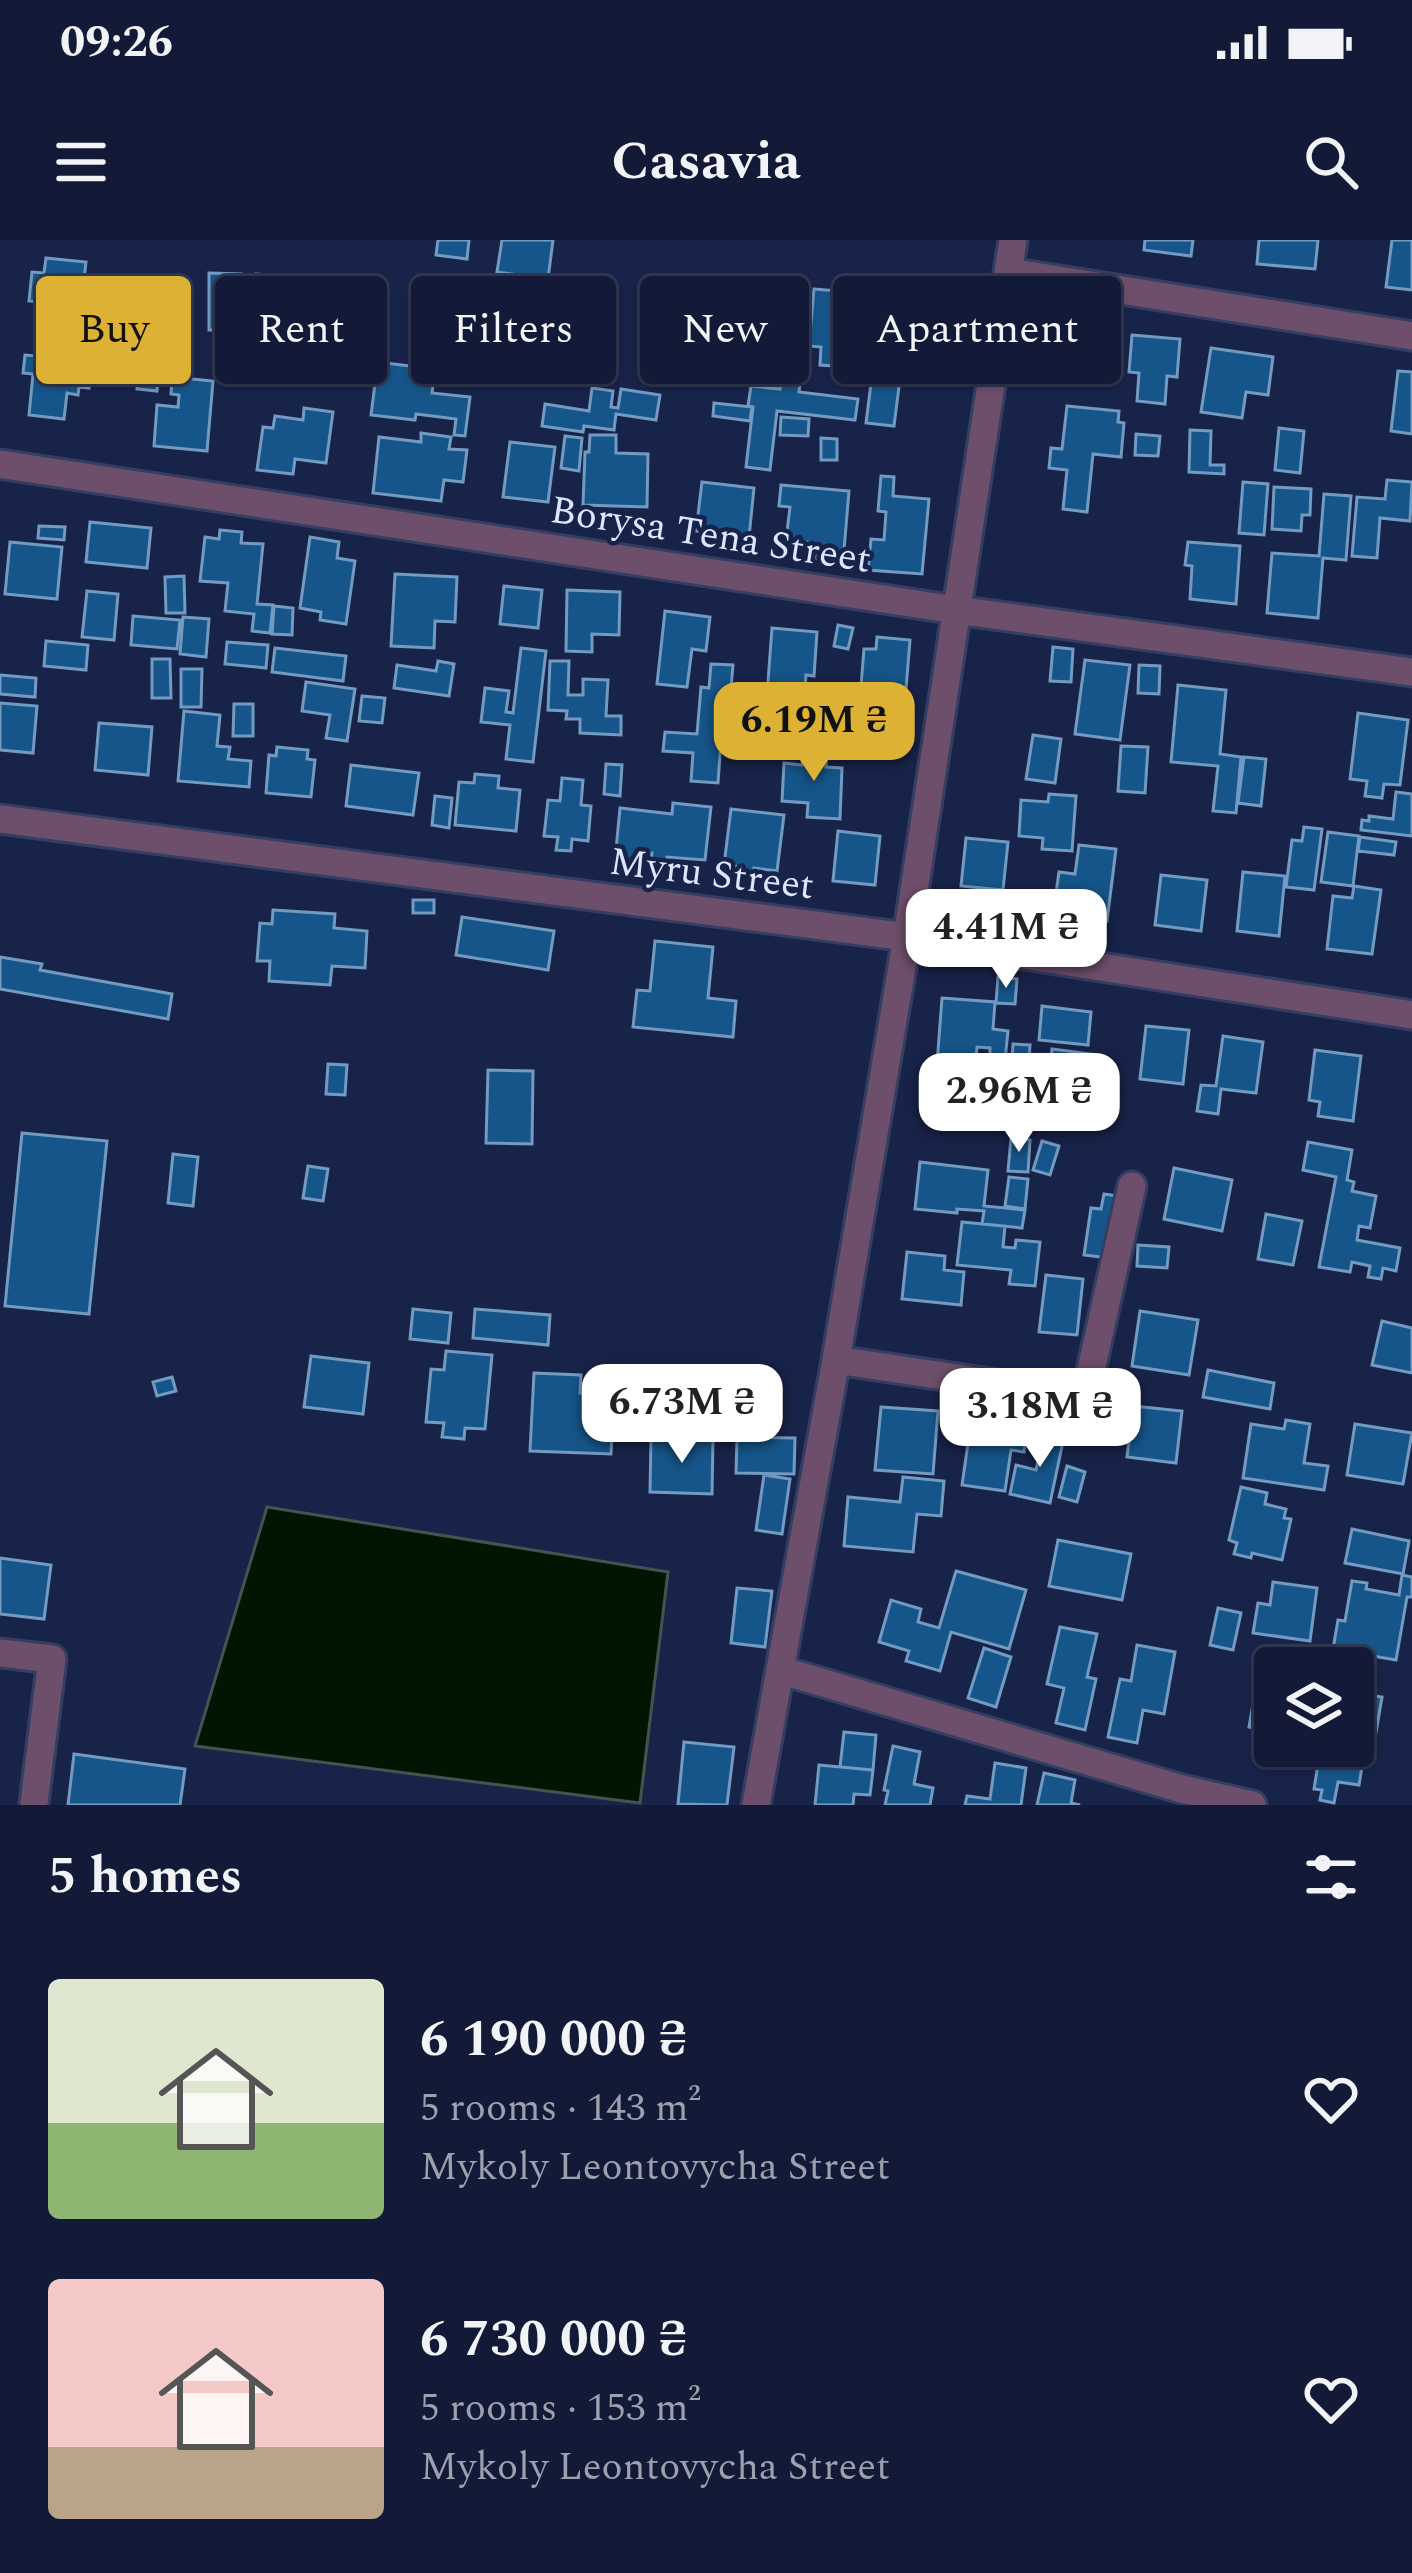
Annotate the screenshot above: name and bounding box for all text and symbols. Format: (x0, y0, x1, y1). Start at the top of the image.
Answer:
text: 09:26 (60, 8, 173, 77)
text: Casavia (611, 121, 801, 203)
icon: menu (48, 129, 114, 195)
icon: search (1298, 129, 1364, 195)
chip: Buy (36, 276, 191, 384)
chip: Rent (215, 276, 387, 384)
chip: Filters (411, 276, 616, 384)
chip: New (640, 276, 809, 384)
chip: Apartment (833, 276, 1121, 384)
street label: Borysa Tena Street (546, 481, 875, 590)
pin: 6.19M ₴ (703, 682, 925, 784)
text: 6.19M ₴ (741, 691, 887, 750)
street label: Myru Street (606, 833, 817, 916)
pin: 4.41M ₴ (895, 889, 1117, 991)
text: 4.41M ₴ (933, 898, 1079, 957)
pin: 2.96M ₴ (908, 1053, 1130, 1155)
text: 2.96M ₴ (946, 1062, 1092, 1121)
pin: 6.73M ₴ (571, 1364, 793, 1466)
pin: 3.18M ₴ (929, 1368, 1151, 1470)
text: 6.73M ₴ (609, 1373, 755, 1432)
text: 3.18M ₴ (967, 1377, 1113, 1436)
map controls (1254, 1647, 1374, 1767)
button: layers (1254, 1647, 1374, 1767)
text: 5 homes (48, 1838, 242, 1916)
icon: filters (1298, 1844, 1364, 1910)
text: 6 190 000 ₴ (420, 2001, 687, 2079)
icon: home (144, 2027, 288, 2171)
icon: heart (1298, 2066, 1364, 2132)
text: 5 rooms · 143 m² (420, 2079, 701, 2138)
text: Mykoly Leontovycha Street (420, 2138, 890, 2197)
text: 6 730 000 ₴ (420, 2301, 687, 2379)
icon: home (144, 2327, 288, 2471)
icon: heart (1298, 2366, 1364, 2432)
text: 5 rooms · 153 m² (420, 2379, 701, 2438)
text: Mykoly Leontovycha Street (420, 2438, 890, 2497)

